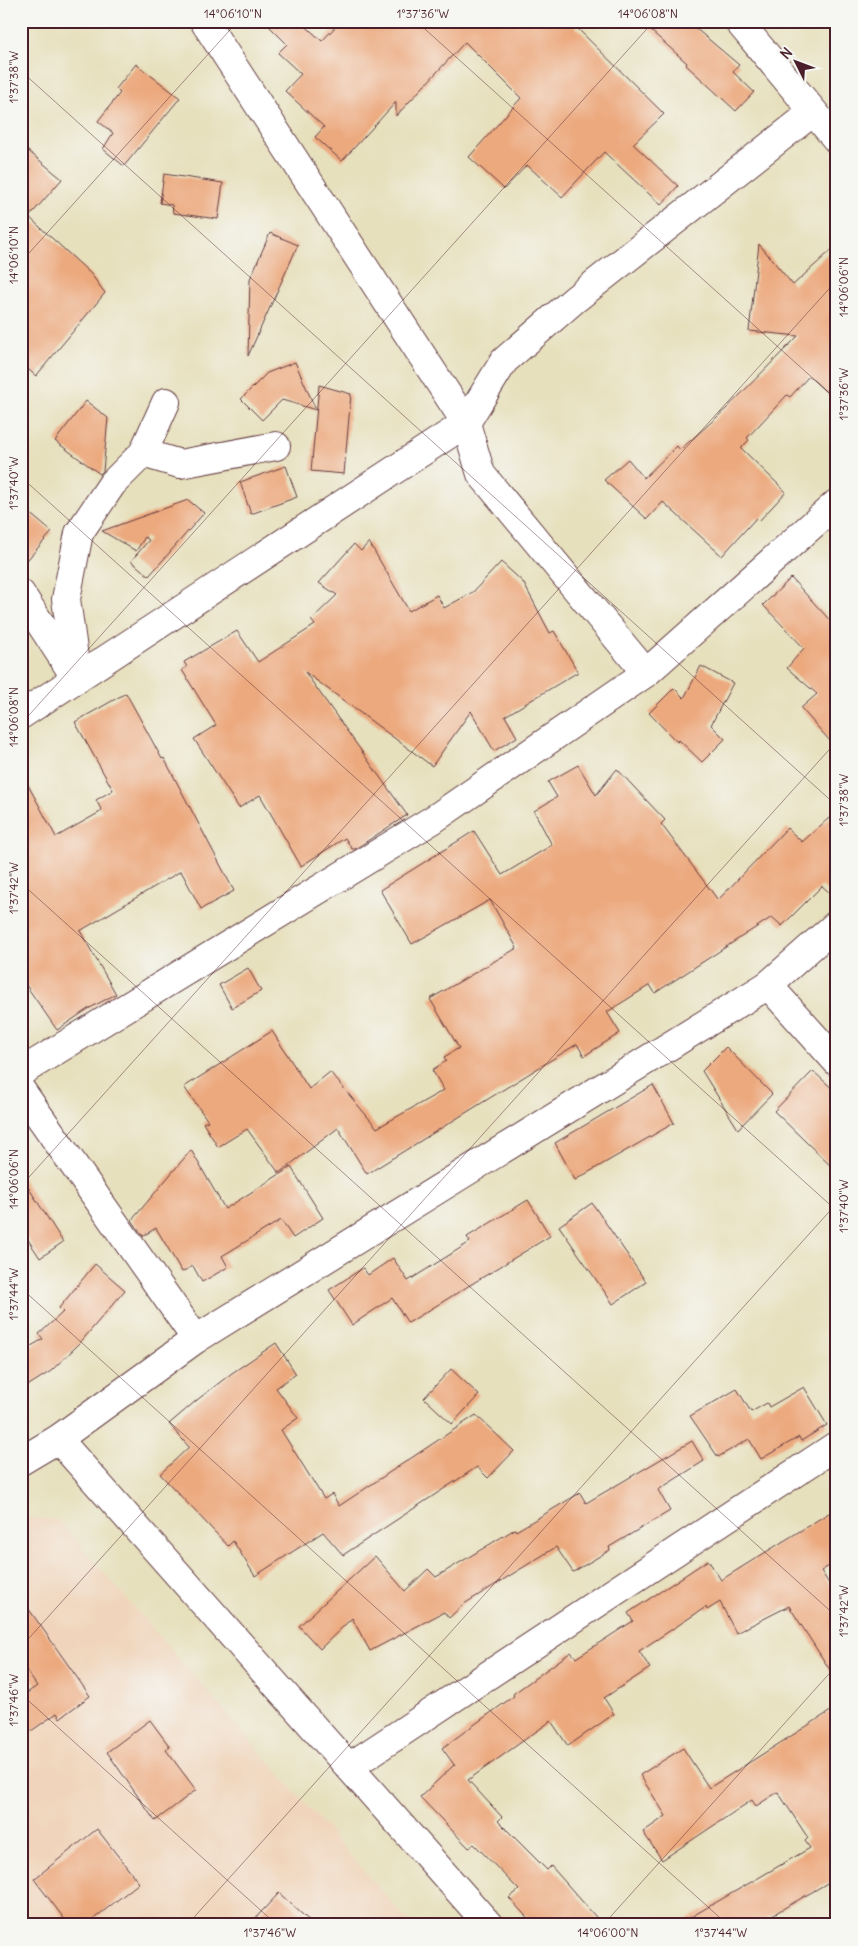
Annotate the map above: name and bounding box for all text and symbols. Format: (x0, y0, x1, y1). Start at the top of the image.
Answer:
text: 14°06'10"N (204, 6, 262, 21)
text: 1°37'36"W (397, 6, 449, 21)
text: 14°06'08"N (618, 6, 678, 21)
north arrow (770, 38, 820, 88)
text: N (776, 44, 796, 63)
text: 1°37'38"W (6, 51, 21, 103)
text: 14°06'10"N (6, 226, 21, 284)
text: 14°06'06"N (836, 257, 851, 317)
text: 1°37'36"W (836, 368, 851, 420)
text: 1°37'40"W (6, 456, 21, 510)
text: 14°06'08"N (6, 687, 21, 747)
text: 1°37'38"W (836, 774, 851, 826)
text: 1°37'42"W (6, 862, 21, 914)
text: 14°06'06"N (6, 1149, 21, 1209)
text: 1°37'40"W (836, 1179, 851, 1233)
text: 1°37'44"W (6, 1268, 21, 1320)
text: 1°37'42"W (836, 1585, 851, 1637)
text: 1°37'46"W (6, 1674, 21, 1726)
text: 1°37'46"W (244, 1925, 296, 1940)
text: 14°06'00"N (578, 1925, 639, 1940)
text: 1°37'44"W (695, 1925, 747, 1940)

